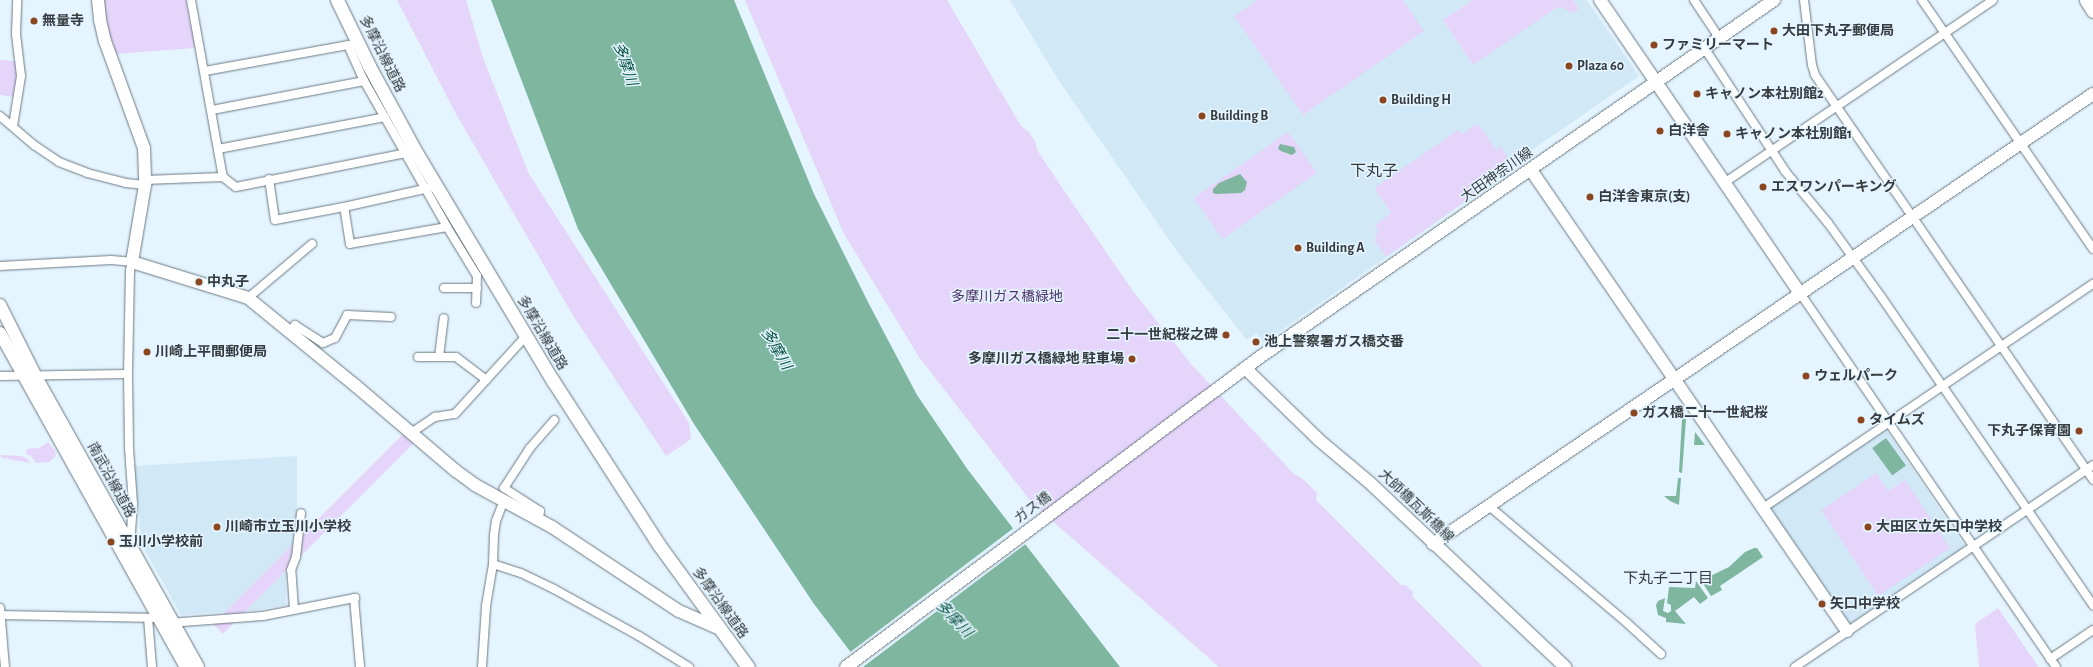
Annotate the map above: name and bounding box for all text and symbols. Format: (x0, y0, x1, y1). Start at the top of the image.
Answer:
place label: 無量寺 (42, 13, 84, 29)
street label: 多摩沿線道路 (355, 13, 409, 95)
marker: 無量寺 (29, 16, 39, 26)
place label: 大田下丸子郵便局 (1782, 23, 1894, 39)
marker: 大田下丸子郵便局 (1769, 26, 1779, 36)
place label: ファミリーマート (1662, 37, 1774, 53)
water label: 多摩川 (609, 40, 641, 88)
marker: ファミリーマート (1649, 40, 1659, 50)
place label: Plaza 60 (1577, 58, 1624, 74)
marker: Plaza 60 (1564, 61, 1574, 71)
place label: キャノン本社別館2 (1705, 86, 1824, 102)
marker: キャノン本社別館2 (1692, 89, 1702, 99)
place label: Building H (1391, 92, 1451, 108)
marker: Building H (1378, 95, 1388, 105)
place label: Building B (1210, 108, 1268, 124)
marker: Building B (1197, 111, 1207, 121)
place label: 白洋舎 (1668, 123, 1710, 139)
marker: 白洋舎 (1655, 126, 1665, 136)
place label: キャノン本社別館1 (1735, 126, 1852, 142)
marker: キャノン本社別館1 (1722, 129, 1732, 139)
street label: 大田神奈川線 (1458, 144, 1536, 206)
district label: 下丸子 (1350, 161, 1398, 181)
place label: エスワンパーキング (1771, 179, 1897, 195)
marker: エスワンパーキング (1758, 182, 1768, 192)
place label: 白洋舎東京(支) (1598, 189, 1690, 205)
marker: 白洋舎東京(支) (1585, 192, 1595, 202)
place label: Building A (1306, 240, 1365, 256)
marker: Building A (1293, 243, 1303, 253)
place label: 中丸子 (207, 274, 249, 290)
marker: 中丸子 (194, 277, 204, 287)
park label: 多摩川ガス橋緑地 (951, 289, 1063, 305)
street label: 多摩沿線道路 (513, 293, 571, 373)
water label: 多摩川 (757, 325, 795, 373)
place label: 二十一世紀桜之碑 (1106, 327, 1218, 343)
marker: 二十一世紀桜之碑 (1221, 330, 1231, 340)
place label: 池上警察署ガス橋交番 (1264, 334, 1404, 350)
marker: 池上警察署ガス橋交番 (1251, 337, 1261, 347)
place label: 川崎上平間郵便局 (155, 344, 267, 360)
marker: 川崎上平間郵便局 (142, 347, 152, 357)
place label: 多摩川ガス橋緑地 駐車場 (968, 351, 1124, 367)
marker: 多摩川ガス橋緑地 駐車場 (1127, 354, 1137, 364)
place label: ウェルパーク (1814, 368, 1898, 384)
marker: ウェルパーク (1801, 371, 1811, 381)
place label: ガス橋二十一世紀桜 (1642, 405, 1768, 421)
marker: ガス橋二十一世紀桜 (1629, 408, 1639, 418)
place label: タイムズ (1869, 412, 1925, 428)
marker: タイムズ (1856, 415, 1866, 425)
place label: 下丸子保育園 (1987, 423, 2071, 439)
marker: 下丸子保育園 (2074, 426, 2084, 436)
street label: 南武沿線道路 (83, 439, 139, 521)
street label: 大師橋瓦斯橋線 (1375, 466, 1457, 546)
street label: ガス橋 (1011, 489, 1055, 527)
place label: 川崎市立玉川小学校 (225, 519, 351, 535)
place label: 大田区立矢口中学校 (1876, 519, 2002, 535)
marker: 川崎市立玉川小学校 (212, 522, 222, 532)
marker: 大田区立矢口中学校 (1863, 522, 1873, 532)
place label: 玉川小学校前 (119, 534, 203, 550)
marker: 玉川小学校前 (106, 537, 116, 547)
street label: 多摩沿線道路 (689, 564, 751, 642)
district label: 下丸子二丁目 (1623, 570, 1713, 588)
place label: 矢口中学校 (1830, 596, 1900, 612)
water label: 多摩川 (932, 597, 976, 641)
marker: 矢口中学校 (1817, 599, 1827, 609)

